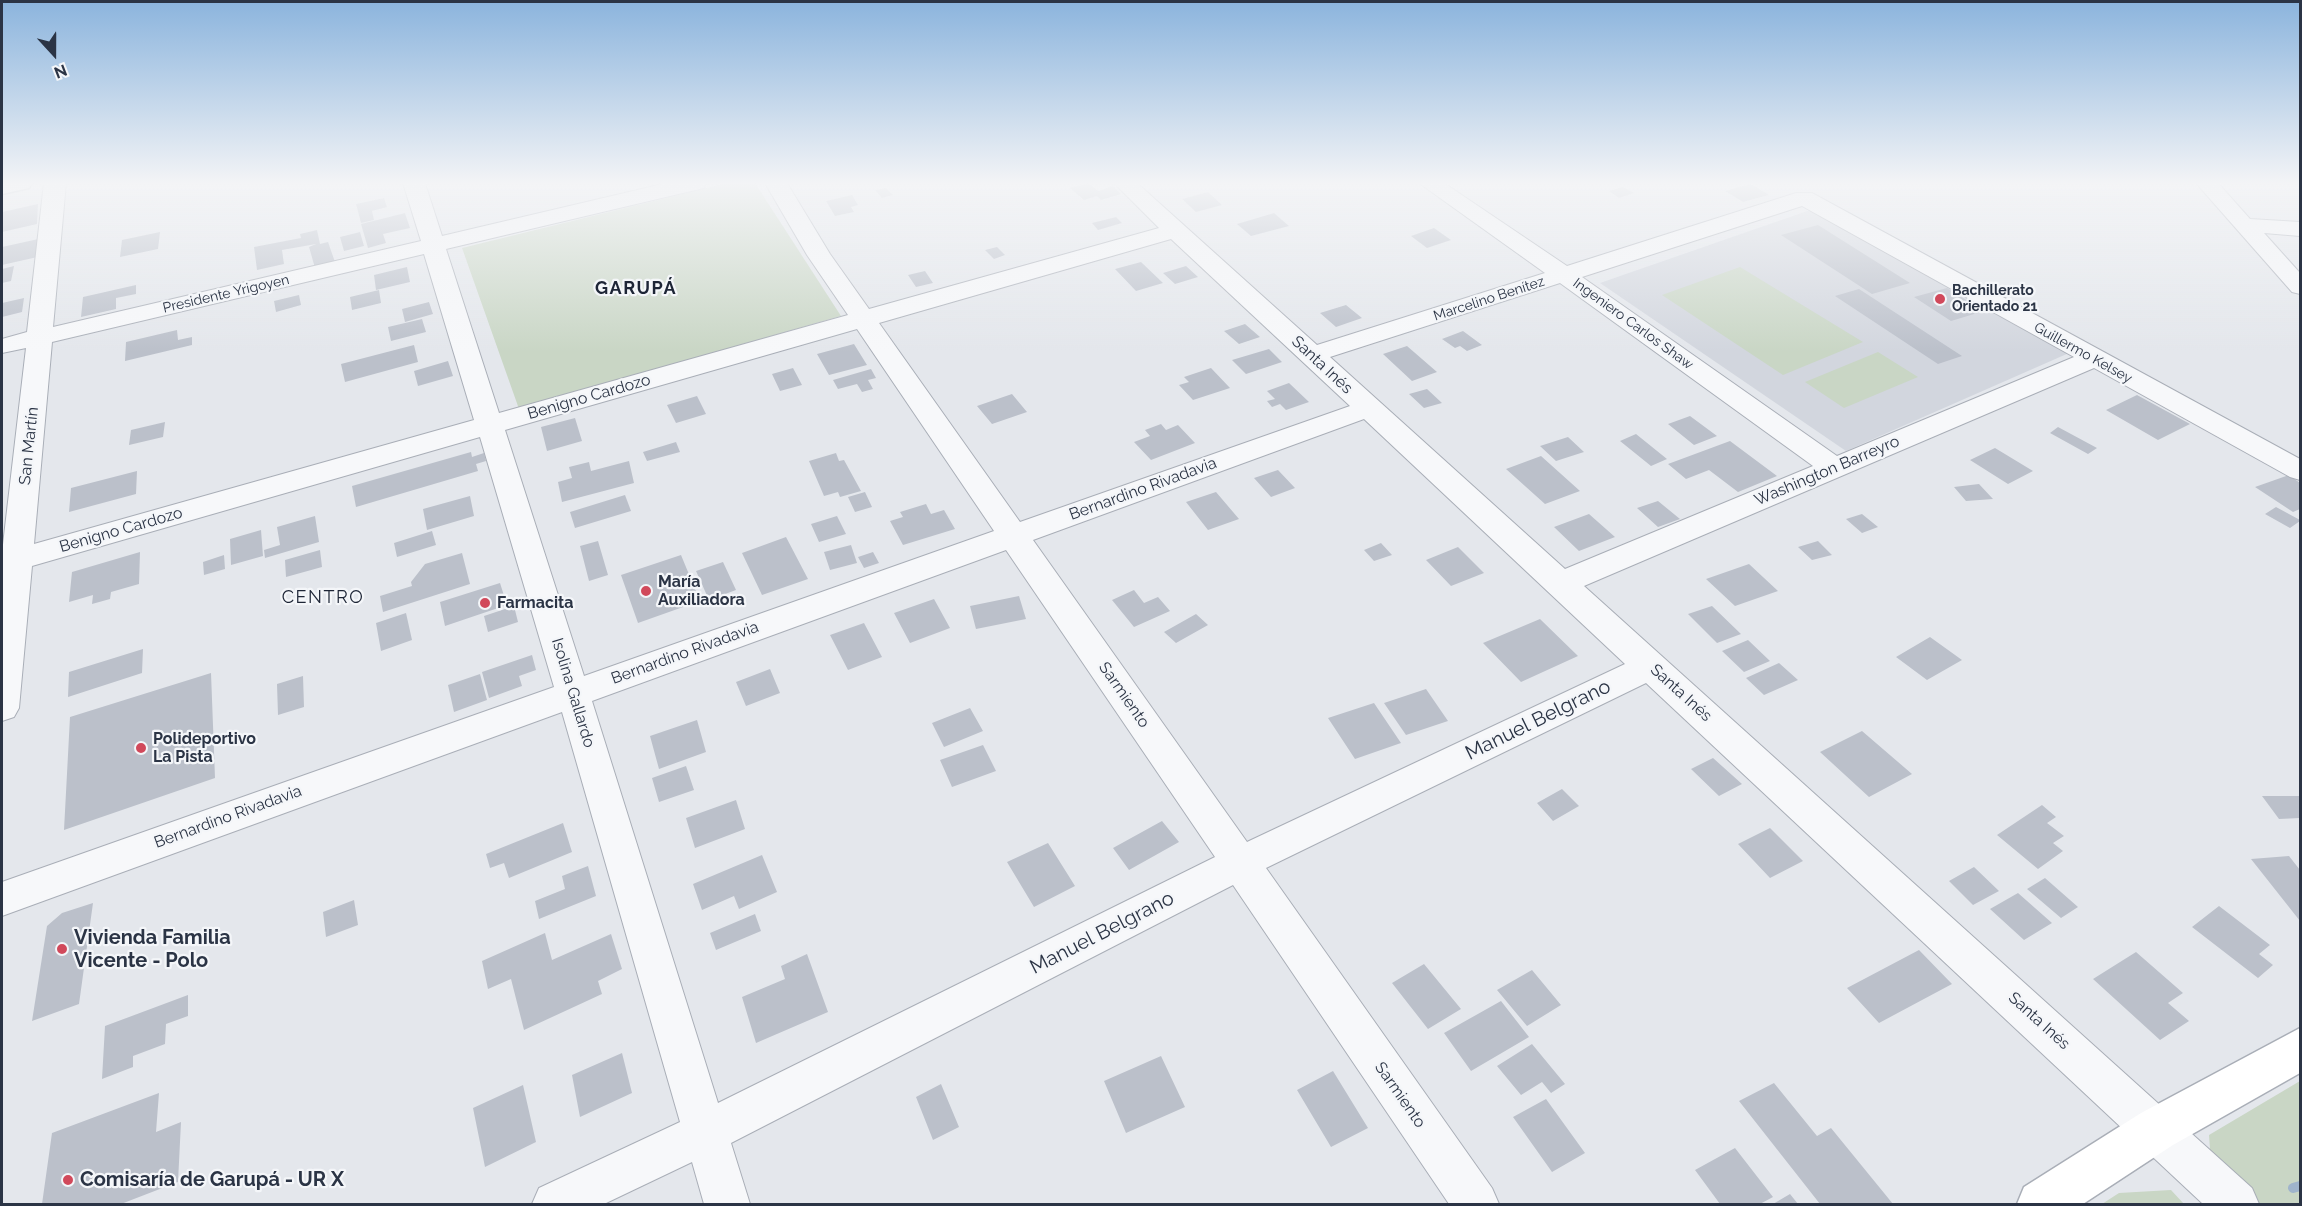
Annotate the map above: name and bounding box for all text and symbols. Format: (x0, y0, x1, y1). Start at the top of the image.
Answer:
north arrow (24, 24, 84, 84)
text: N (52, 60, 70, 82)
street label: Presidente Yrigoyen (161, 271, 291, 317)
street label: Marcelino Benítez (1431, 273, 1547, 325)
street label: Ingeniero Carlos Shaw (1570, 275, 1696, 373)
district label: GARUPÁ (595, 278, 677, 300)
place label: Bachillerato Orientado 21 (1952, 283, 2037, 316)
marker: Bachillerato Orientado 21 (1933, 292, 1947, 306)
street label: Guillermo Kelsey (2031, 319, 2135, 387)
street label: Santa Inés (1288, 332, 1356, 398)
street label: Benigno Cardozo (525, 370, 653, 424)
street label: San Martín (15, 406, 43, 486)
street label: Washington Barreyro (1752, 432, 1902, 510)
street label: Bernardino Rivadavia (1067, 453, 1219, 525)
street label: Benigno Cardozo (57, 503, 185, 557)
place label: María Auxiliadora (658, 572, 745, 610)
marker: María Auxiliadora (639, 584, 653, 598)
district label: CENTRO (282, 587, 364, 609)
place label: Farmacita (497, 593, 573, 613)
marker: Farmacita (478, 596, 492, 610)
street label: Bernardino Rivadavia (609, 617, 761, 689)
street label: Isolina Gallardo (547, 636, 599, 750)
street label: Sarmiento (1094, 659, 1154, 731)
street label: Santa Inés (1646, 660, 1716, 726)
street label: Manuel Belgrano (1462, 674, 1614, 766)
place label: Polideportivo La Pista (153, 729, 256, 767)
marker: Polideportivo La Pista (134, 741, 148, 755)
street label: Bernardino Rivadavia (152, 781, 304, 853)
street label: Manuel Belgrano (1026, 886, 1178, 980)
place label: Vivienda Familia Vicente - Polo (74, 926, 231, 973)
marker: Vivienda Familia Vicente - Polo (55, 942, 69, 956)
street label: Santa Inés (2004, 988, 2074, 1054)
street label: Sarmiento (1370, 1059, 1430, 1131)
place label: Comisaría de Garupá - UR X (80, 1168, 344, 1192)
marker: Comisaría de Garupá - UR X (61, 1173, 75, 1187)

